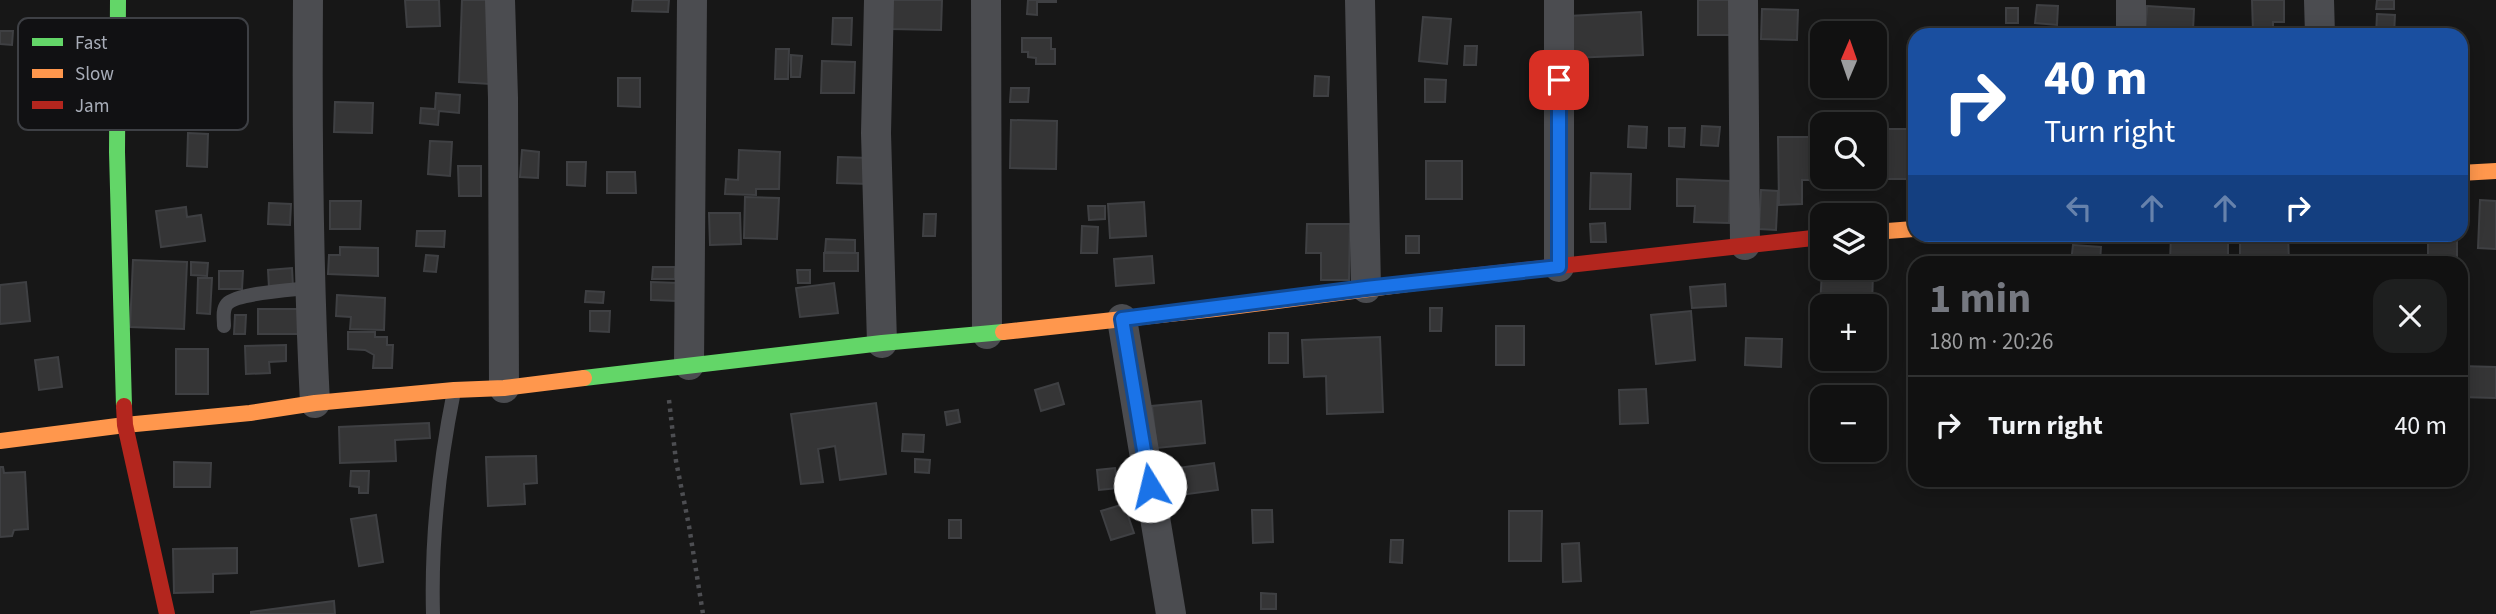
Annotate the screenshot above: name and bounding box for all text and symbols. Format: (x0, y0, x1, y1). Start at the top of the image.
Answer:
legend (18, 18, 248, 130)
north arrow (1810, 21, 1886, 98)
map controls (1810, 21, 1887, 462)
text: Fast (75, 30, 108, 57)
text: 40 m (2044, 44, 2148, 114)
pin (1529, 50, 1589, 110)
icon: right (1929, 56, 2020, 147)
text: Slow (75, 61, 114, 88)
icon: arrive (1540, 61, 1578, 99)
text: Jam (75, 93, 109, 120)
text: Turn right (2044, 109, 2175, 155)
button: search (1810, 112, 1887, 189)
icon: left (2060, 189, 2098, 227)
icon: ahead (2133, 189, 2171, 227)
icon: ahead (2206, 189, 2244, 227)
icon: right (2279, 189, 2317, 227)
button: layers (1810, 203, 1887, 280)
text: 1 min (1929, 269, 2031, 329)
button: close (2373, 279, 2447, 353)
button: + (1810, 294, 1887, 371)
text: 180 m · 20:26 (1929, 325, 2053, 358)
button: − (1810, 385, 1887, 462)
icon: right (1929, 406, 1967, 444)
text: Turn right (1988, 407, 2103, 444)
text: 40 m (2394, 407, 2447, 444)
position arrow (1113, 449, 1187, 523)

